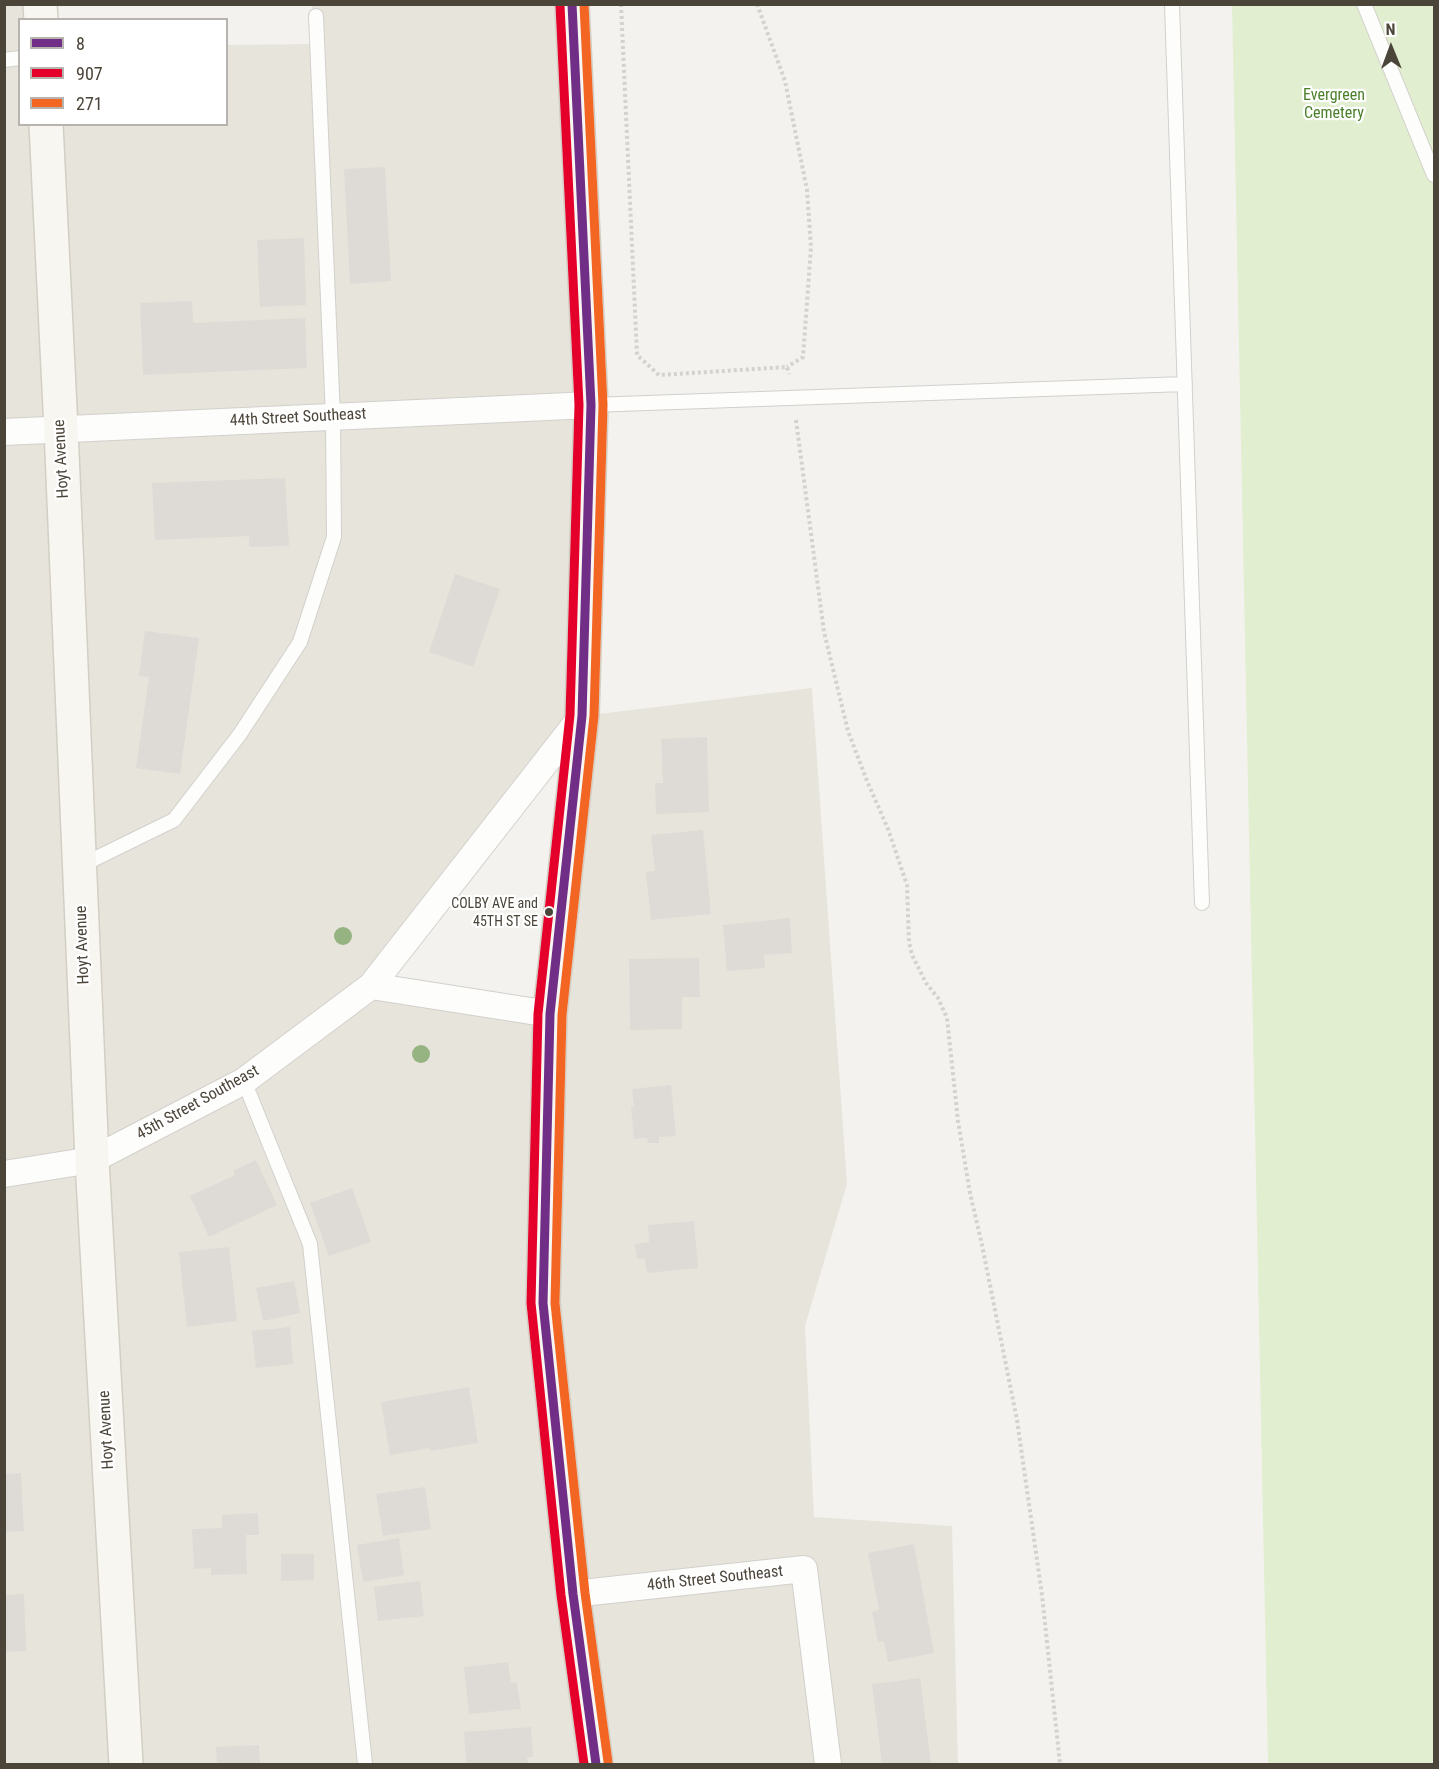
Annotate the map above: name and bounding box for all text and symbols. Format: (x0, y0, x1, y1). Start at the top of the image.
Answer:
legend (18, 18, 228, 126)
north arrow (1361, 18, 1421, 78)
text: N (1386, 20, 1396, 39)
text: 8 (76, 33, 85, 54)
text: 907 (76, 63, 103, 84)
park label: Evergreen Cemetery (1303, 86, 1365, 124)
text: 271 (76, 93, 103, 114)
street label: 44th Street Southeast (229, 405, 367, 431)
street label: Hoyt Avenue (50, 419, 74, 499)
place label: COLBY AVE and 45TH ST SE (451, 896, 538, 928)
street label: Hoyt Avenue (72, 905, 94, 985)
marker: COLBY AVE and 45TH ST SE (543, 906, 555, 918)
street label: 45th Street Southeast (134, 1061, 262, 1145)
street label: Hoyt Avenue (95, 1390, 119, 1470)
street label: 46th Street Southeast (646, 1562, 784, 1596)

